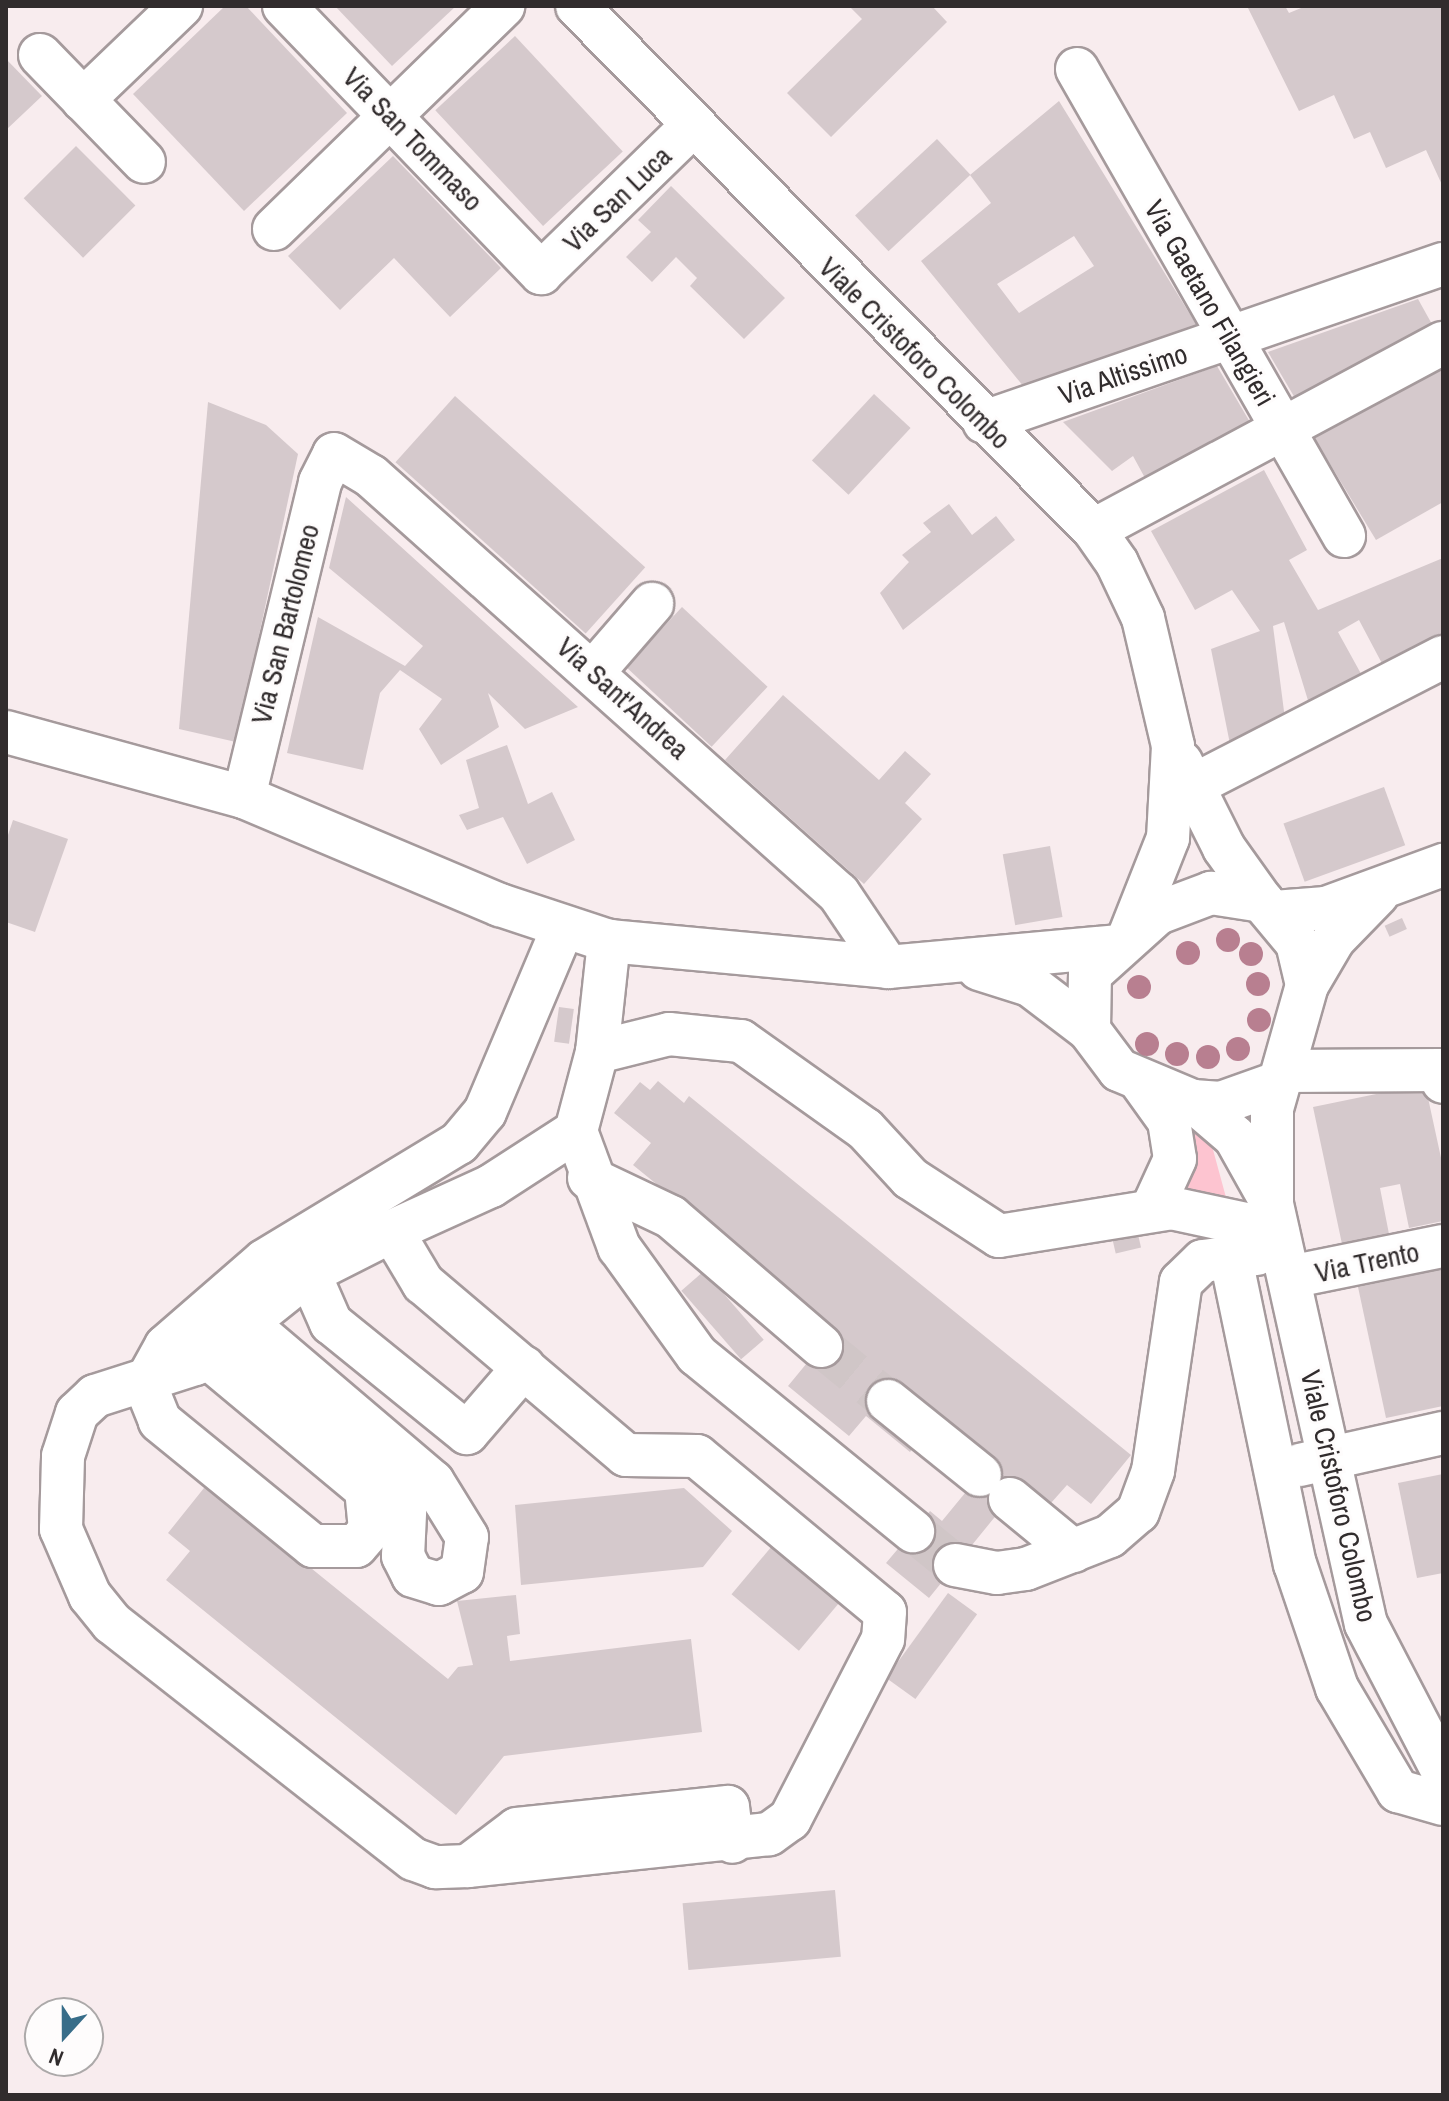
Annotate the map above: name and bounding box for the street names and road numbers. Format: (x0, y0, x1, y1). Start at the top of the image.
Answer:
street label: Via San Tommaso (336, 60, 490, 218)
street label: Via San Luca (556, 139, 678, 259)
street label: Via Gaetano Filangieri (1137, 194, 1283, 412)
street label: Viale Cristoforo Colombo (812, 250, 1018, 456)
street label: Via Altissimo (1054, 336, 1192, 412)
street label: Via San Bartolomeo (244, 520, 326, 728)
street label: Via Sant'Andrea (550, 630, 696, 766)
street label: Via Trento (1312, 1235, 1422, 1289)
street label: Viale Cristoforo Colombo (1294, 1367, 1384, 1625)

